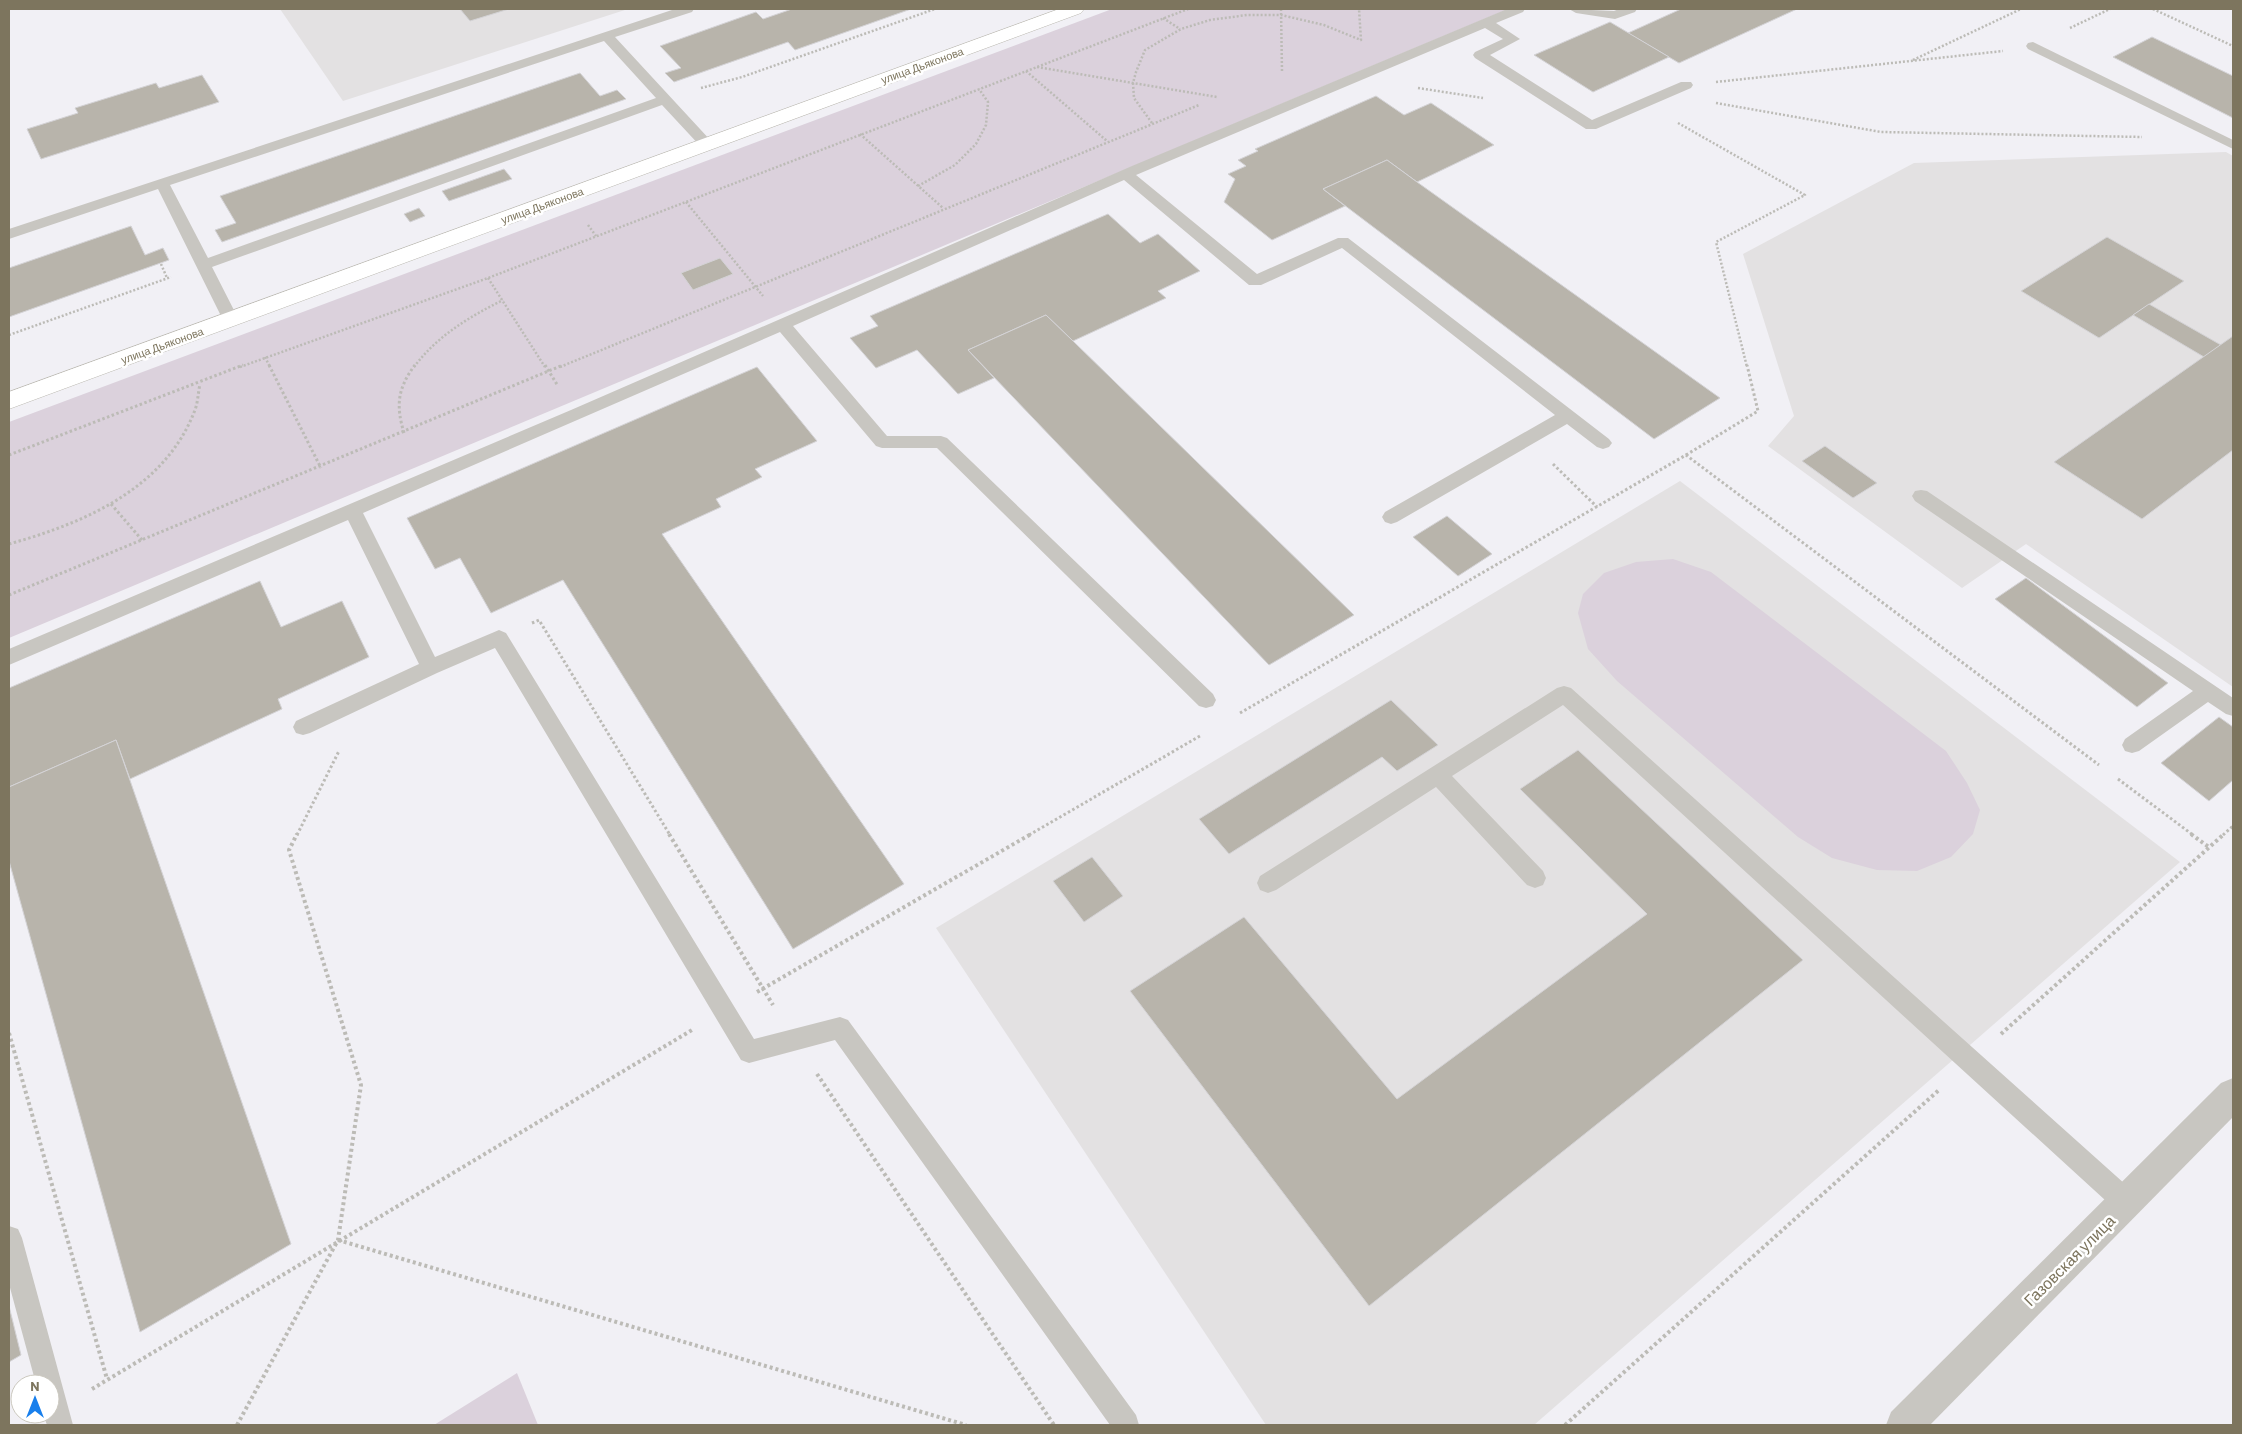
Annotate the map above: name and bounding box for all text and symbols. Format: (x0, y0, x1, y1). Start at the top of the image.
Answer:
street label: улица Дьяконова (879, 44, 966, 86)
street label: улица Дьяконова (499, 184, 586, 226)
street label: улица Дьяконова (119, 324, 206, 366)
street label: Газовская улица (2020, 1210, 2119, 1309)
north arrow (10, 1374, 60, 1424)
text: N (30, 1377, 40, 1394)

